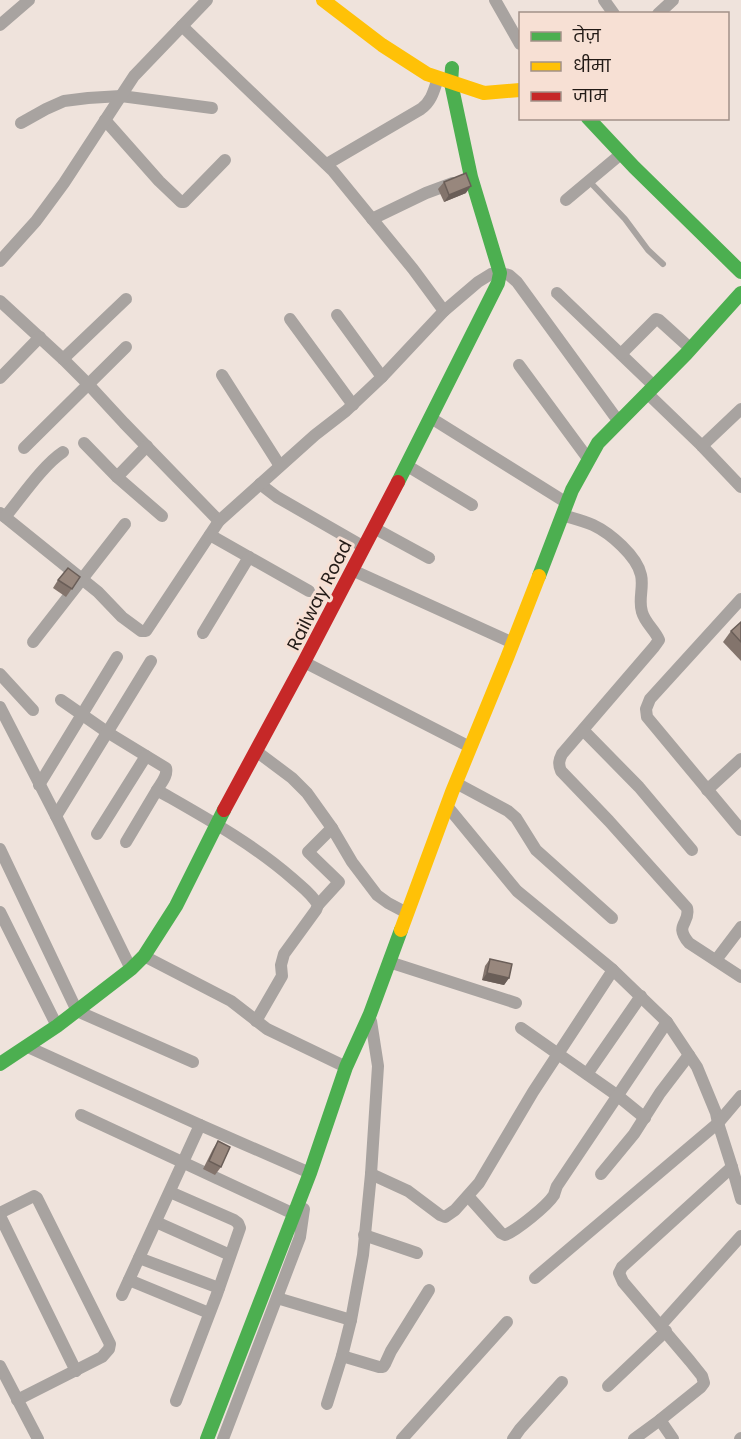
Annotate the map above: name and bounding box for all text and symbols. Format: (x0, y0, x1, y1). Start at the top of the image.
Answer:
legend (519, 12, 729, 120)
text: तेज़ (572, 23, 601, 48)
text: धीमा (573, 53, 611, 78)
text: जाम (572, 83, 608, 108)
street label: Railway Road (280, 536, 358, 654)

